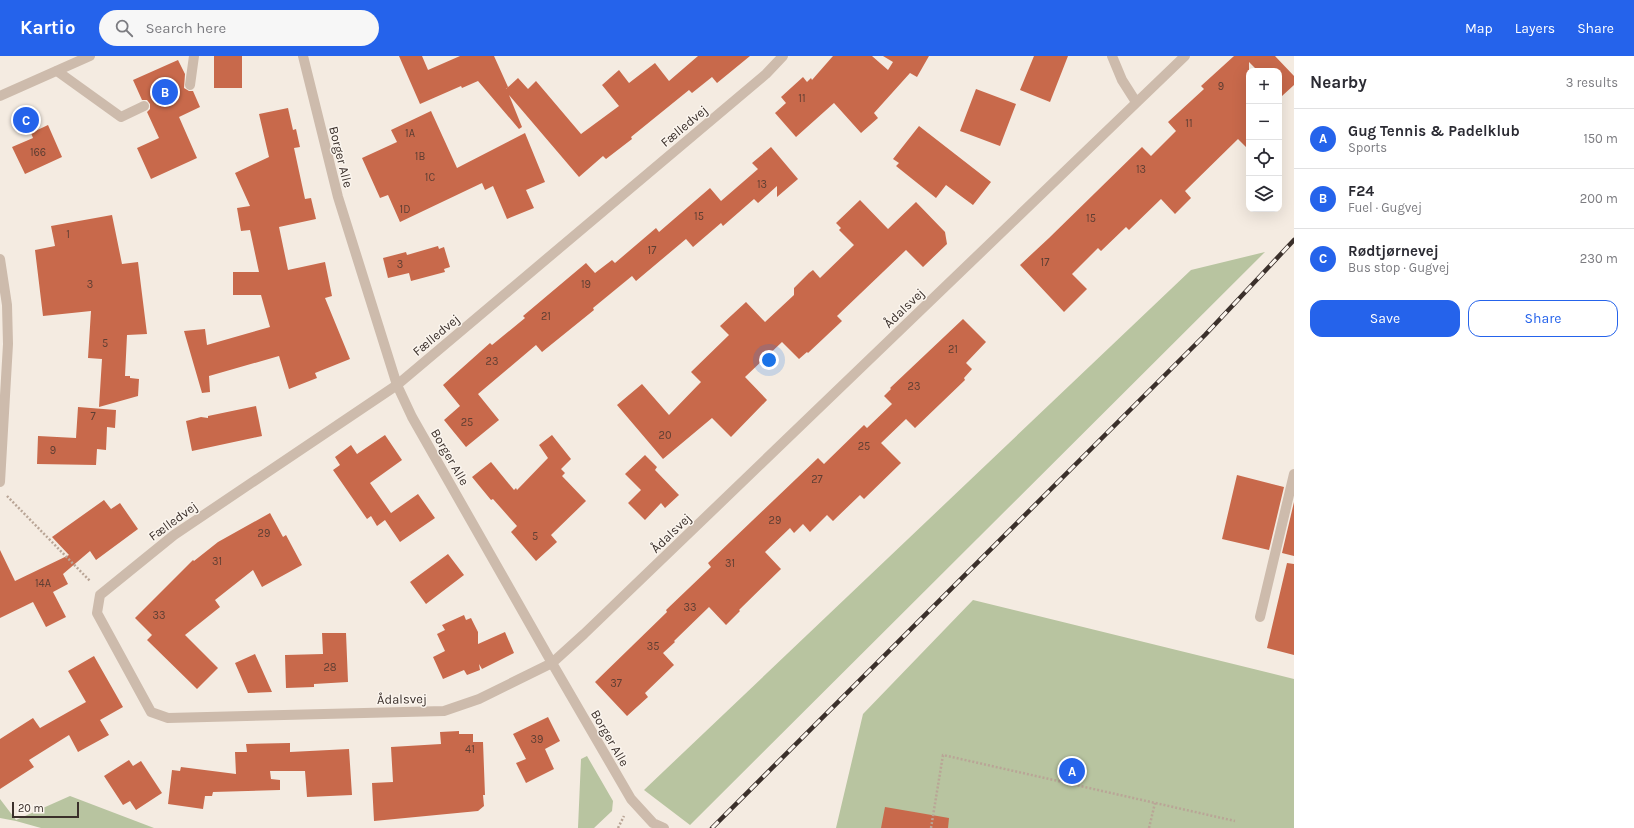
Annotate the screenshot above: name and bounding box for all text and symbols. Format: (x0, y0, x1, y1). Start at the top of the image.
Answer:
search box (99, 10, 379, 46)
text: Kartio (20, 17, 75, 39)
icon: search (113, 17, 135, 39)
text: Search here (145, 19, 226, 37)
text: Map (1465, 20, 1493, 37)
text: Layers (1515, 20, 1555, 37)
text: Share (1577, 20, 1614, 37)
map controls (1246, 68, 1282, 212)
button: + (1246, 68, 1282, 104)
text: Nearby (1310, 72, 1367, 92)
text: 3 results (1566, 75, 1618, 90)
pin: B (152, 77, 178, 107)
house number: 9 (1218, 80, 1224, 93)
house number: 11 (798, 92, 806, 105)
street label: Fælledvej (658, 102, 710, 150)
button: − (1246, 104, 1282, 140)
pin: C (13, 105, 39, 135)
house number: 11 (1185, 117, 1193, 130)
text: Gug Tennis & Padelklub (1348, 122, 1520, 140)
street label: Borger Alle (326, 125, 356, 190)
house number: 1A (405, 127, 416, 140)
text: A (1319, 131, 1327, 146)
text: 150 m (1583, 131, 1618, 146)
button: locate (1246, 140, 1282, 176)
text: Sports (1348, 140, 1387, 155)
house number: 166 (30, 146, 46, 159)
house number: 1B (415, 150, 425, 163)
house number: 13 (1136, 163, 1146, 176)
house number: 1C (425, 171, 435, 184)
button: layers (1246, 176, 1282, 212)
house number: 13 (757, 178, 767, 191)
text: F24 (1348, 182, 1374, 200)
text: B (1319, 191, 1327, 206)
text: 200 m (1580, 191, 1618, 206)
text: Fuel · Gugvej (1348, 200, 1422, 215)
house number: 1D (400, 203, 410, 216)
house number: 15 (694, 210, 704, 223)
house number: 15 (1086, 212, 1096, 225)
house number: 1 (66, 228, 70, 241)
text: Rødtjørnevej (1348, 242, 1439, 260)
house number: 17 (648, 244, 656, 257)
text: C (1319, 251, 1327, 266)
text: 230 m (1580, 251, 1618, 266)
house number: 17 (1041, 256, 1049, 269)
house number: 3 (397, 258, 403, 271)
text: Bus stop · Gugvej (1348, 260, 1450, 275)
house number: 3 (87, 278, 93, 291)
house number: 19 (581, 278, 591, 291)
street label: Ådalsvej (880, 284, 927, 331)
button: Save (1310, 300, 1460, 337)
button: Share (1468, 300, 1618, 337)
house number: 21 (541, 310, 551, 323)
street label: Fælledvej (410, 311, 462, 359)
house number: 5 (102, 337, 108, 350)
house number: 21 (948, 343, 958, 356)
your location (759, 350, 779, 370)
house number: 23 (486, 355, 498, 368)
house number: 23 (908, 380, 920, 393)
house number: 7 (90, 410, 96, 423)
house number: 25 (461, 416, 473, 429)
street label: Borger Alle (428, 426, 472, 488)
house number: 20 (659, 429, 671, 442)
house number: 25 (858, 440, 870, 453)
house number: 9 (50, 444, 56, 457)
house number: 27 (811, 473, 823, 486)
street label: Fælledvej (146, 498, 200, 544)
street label: Ådalsvej (647, 509, 694, 556)
house number: 29 (769, 514, 781, 527)
house number: 29 (258, 527, 270, 540)
house number: 5 (532, 530, 538, 543)
house number: 31 (212, 555, 222, 568)
house number: 31 (725, 557, 735, 570)
house number: 14A (35, 577, 52, 590)
house number: 33 (684, 601, 697, 614)
house number: 33 (153, 609, 166, 622)
house number: 35 (647, 640, 659, 653)
house number: 28 (323, 661, 337, 674)
house number: 37 (610, 677, 622, 690)
street label: Ådalsvej (377, 690, 427, 707)
street label: Borger Alle (588, 707, 632, 769)
house number: 39 (531, 733, 543, 746)
house number: 41 (465, 743, 475, 756)
pin: A (1059, 756, 1085, 786)
scale bar (12, 800, 79, 819)
text: 20 m (18, 802, 44, 815)

